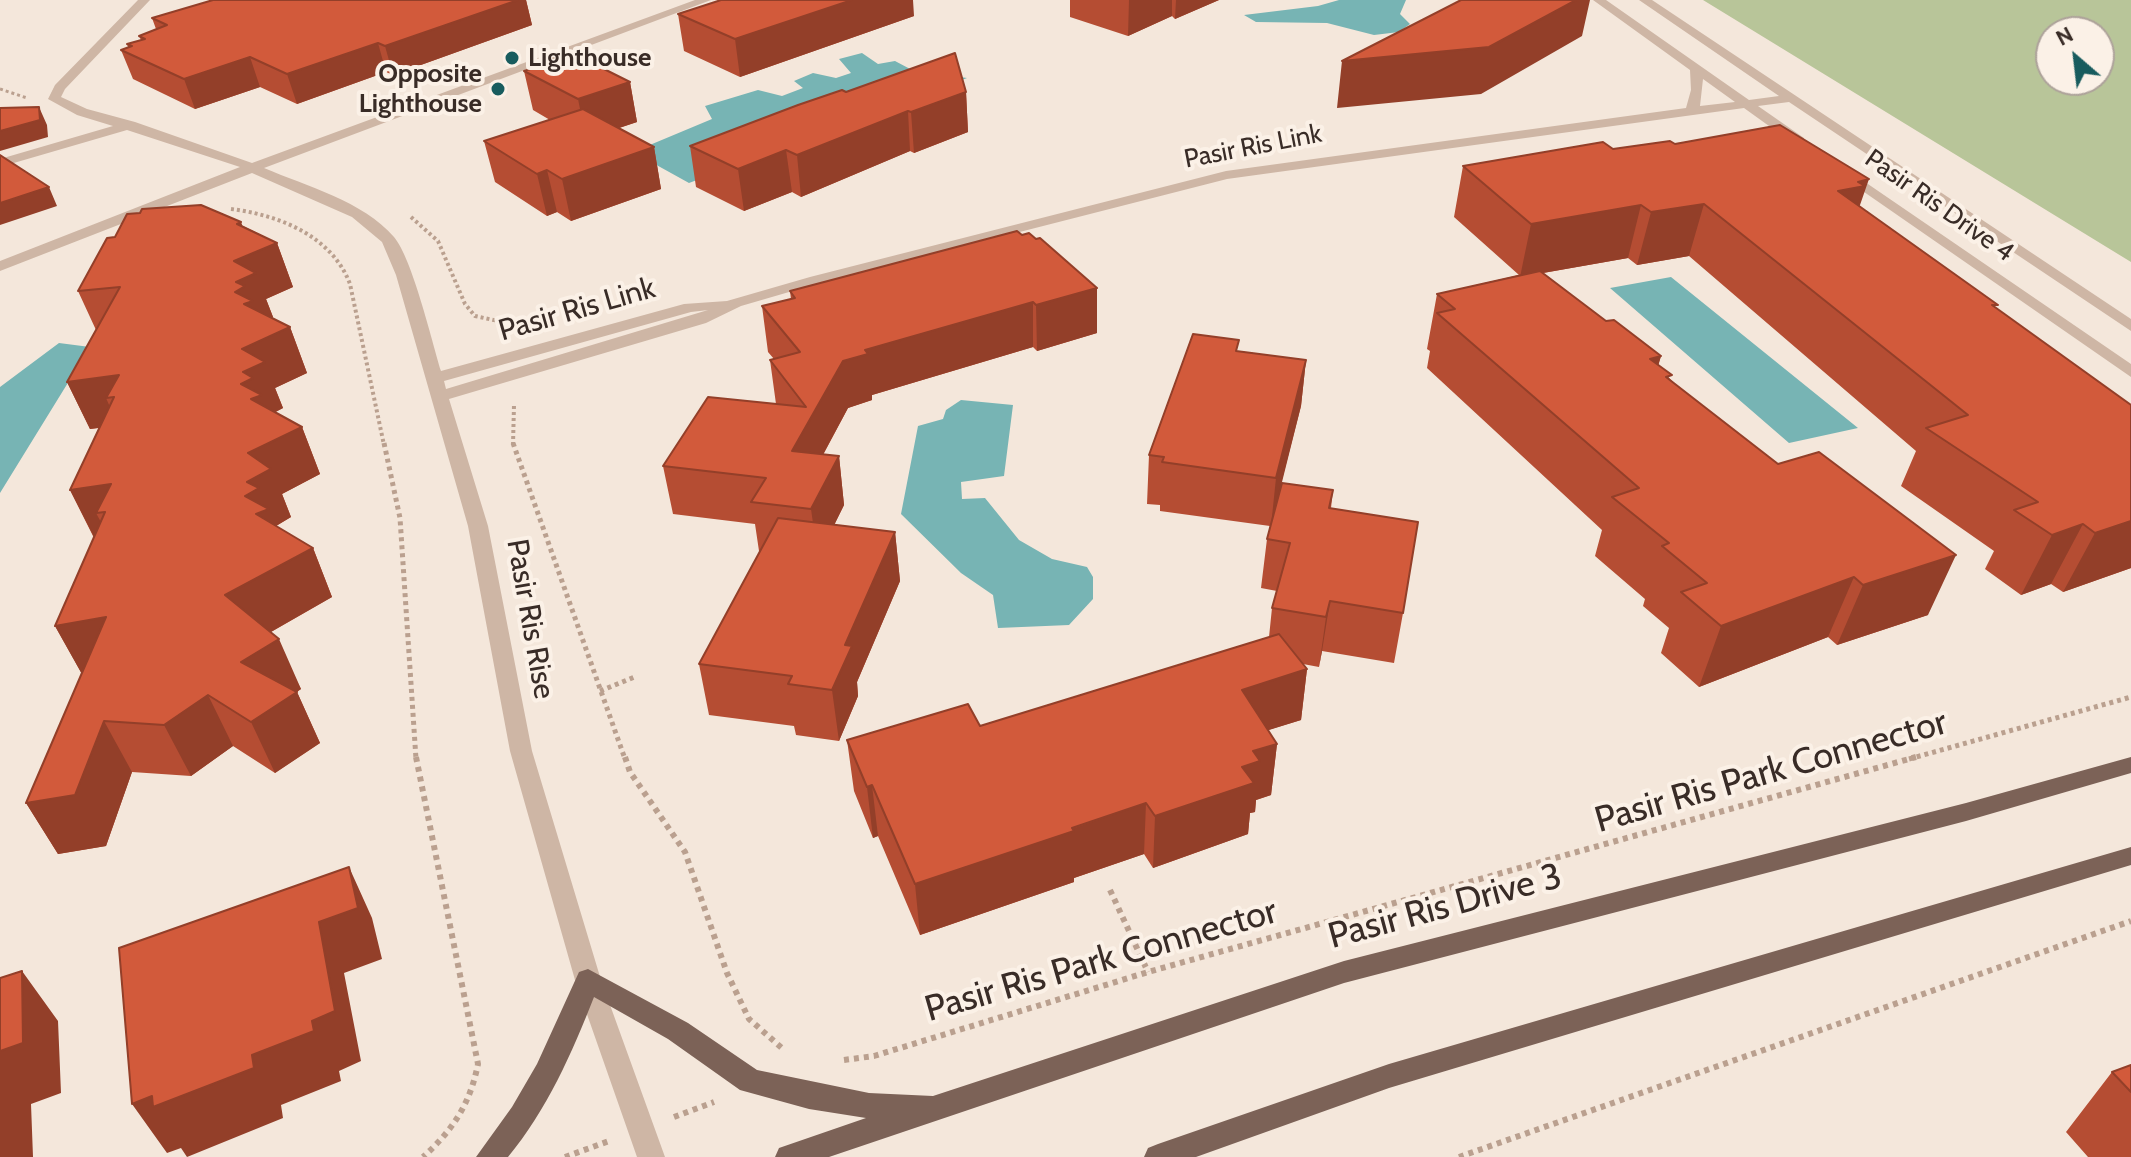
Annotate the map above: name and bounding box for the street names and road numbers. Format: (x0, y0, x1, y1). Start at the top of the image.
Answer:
street label: Pasir Ris Link (1181, 118, 1325, 176)
street label: Pasir Ris Drive 4 (1859, 143, 2019, 269)
street label: Pasir Ris Link (495, 270, 659, 350)
street label: Pasir Ris Rise (498, 536, 562, 702)
street label: Pasir Ris Park Connector (1590, 701, 1952, 843)
street label: Pasir Ris Drive 3 (1324, 855, 1566, 959)
street label: Pasir Ris Park Connector (920, 890, 1282, 1032)

